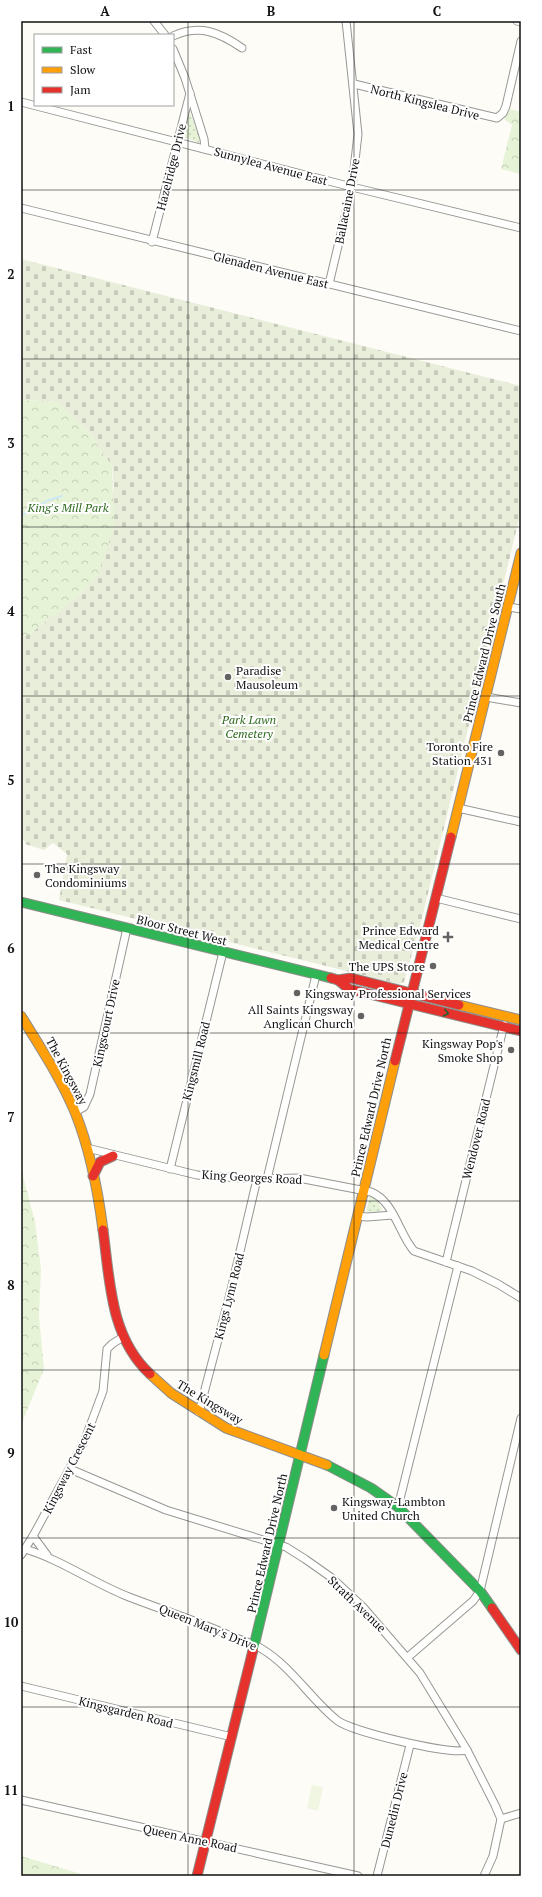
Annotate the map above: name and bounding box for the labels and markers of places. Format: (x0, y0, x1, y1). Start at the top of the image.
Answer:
place label: Paradise Mausoleum (236, 663, 299, 692)
marker: Paradise Mausoleum (223, 672, 233, 682)
place label: Toronto Fire Station 431 (427, 739, 493, 768)
marker: Toronto Fire Station 431 (496, 748, 506, 758)
place label: The Kingsway Condominiums (45, 861, 127, 890)
marker: The Kingsway Condominiums (32, 870, 42, 880)
place label: Prince Edward Medical Centre (358, 923, 439, 952)
marker: Prince Edward Medical Centre (442, 931, 454, 943)
place label: The UPS Store (349, 959, 425, 974)
marker: The UPS Store (428, 961, 438, 971)
place label: Kingsway Professional Services (305, 986, 471, 1001)
marker: Kingsway Professional Services (292, 988, 302, 998)
place label: All Saints Kingsway Anglican Church (248, 1002, 354, 1031)
marker: All Saints Kingsway Anglican Church (356, 1011, 366, 1021)
place label: Kingsway Pop's Smoke Shop (422, 1036, 503, 1065)
marker: Kingsway Pop's Smoke Shop (506, 1045, 516, 1055)
place label: Kingsway-Lambton United Church (342, 1494, 445, 1523)
marker: Kingsway-Lambton United Church (329, 1503, 339, 1513)

